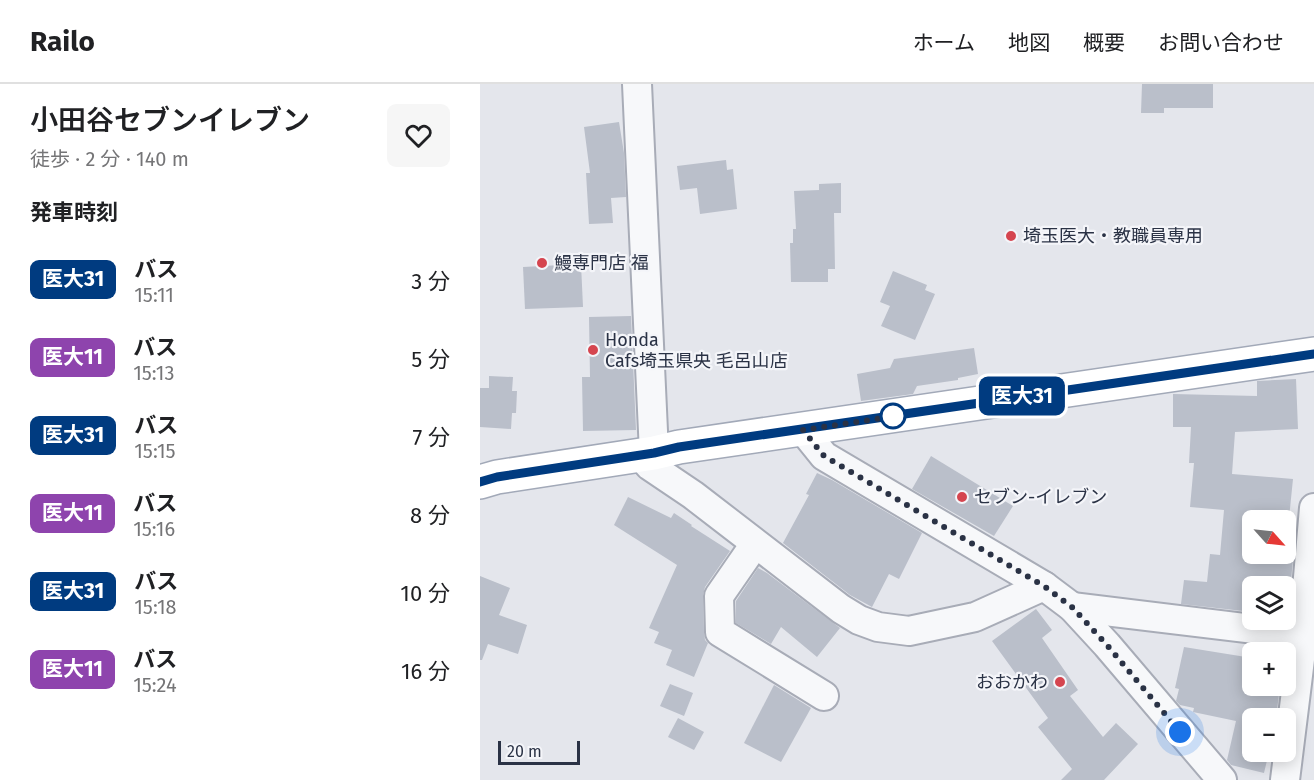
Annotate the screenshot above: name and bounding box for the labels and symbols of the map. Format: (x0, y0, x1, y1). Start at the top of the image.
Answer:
place label: 埼玉医大・教職員専用 (1023, 225, 1203, 247)
marker: 埼玉医大・教職員専用 (1004, 229, 1018, 243)
place label: 鰻専門店 福 (554, 252, 649, 274)
marker: 鰻専門店 福 (535, 256, 549, 270)
place label: Honda Cafs埼玉県央 毛呂山店 (605, 329, 788, 372)
marker: Honda Cafs埼玉県央 毛呂山店 (586, 343, 600, 357)
line badge: 医大31 (980, 376, 1064, 416)
unlabelled marker (880, 403, 906, 429)
place label: セブン-イレブン (974, 486, 1107, 508)
marker: セブン-イレブン (955, 490, 969, 504)
north arrow (1242, 510, 1296, 564)
place label: おおかわ (976, 671, 1048, 693)
marker: おおかわ (1053, 675, 1067, 689)
your location (1165, 717, 1195, 747)
scale bar (498, 738, 580, 766)

